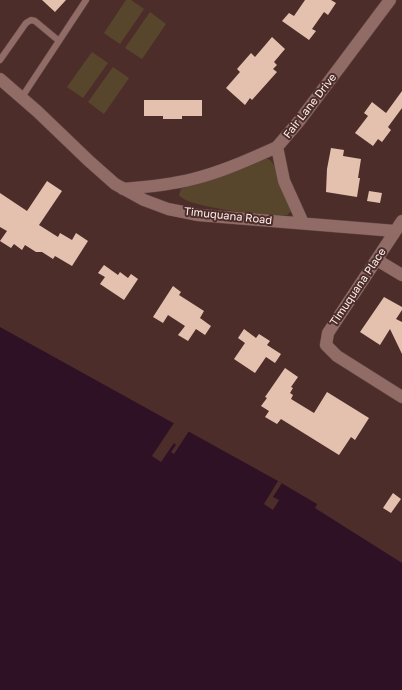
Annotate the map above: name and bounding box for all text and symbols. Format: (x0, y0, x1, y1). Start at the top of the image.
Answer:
street label: Fair Lane Drive (281, 71, 339, 141)
street label: Timuquana Road (183, 205, 273, 227)
street label: Timuquana Place (327, 246, 389, 328)

